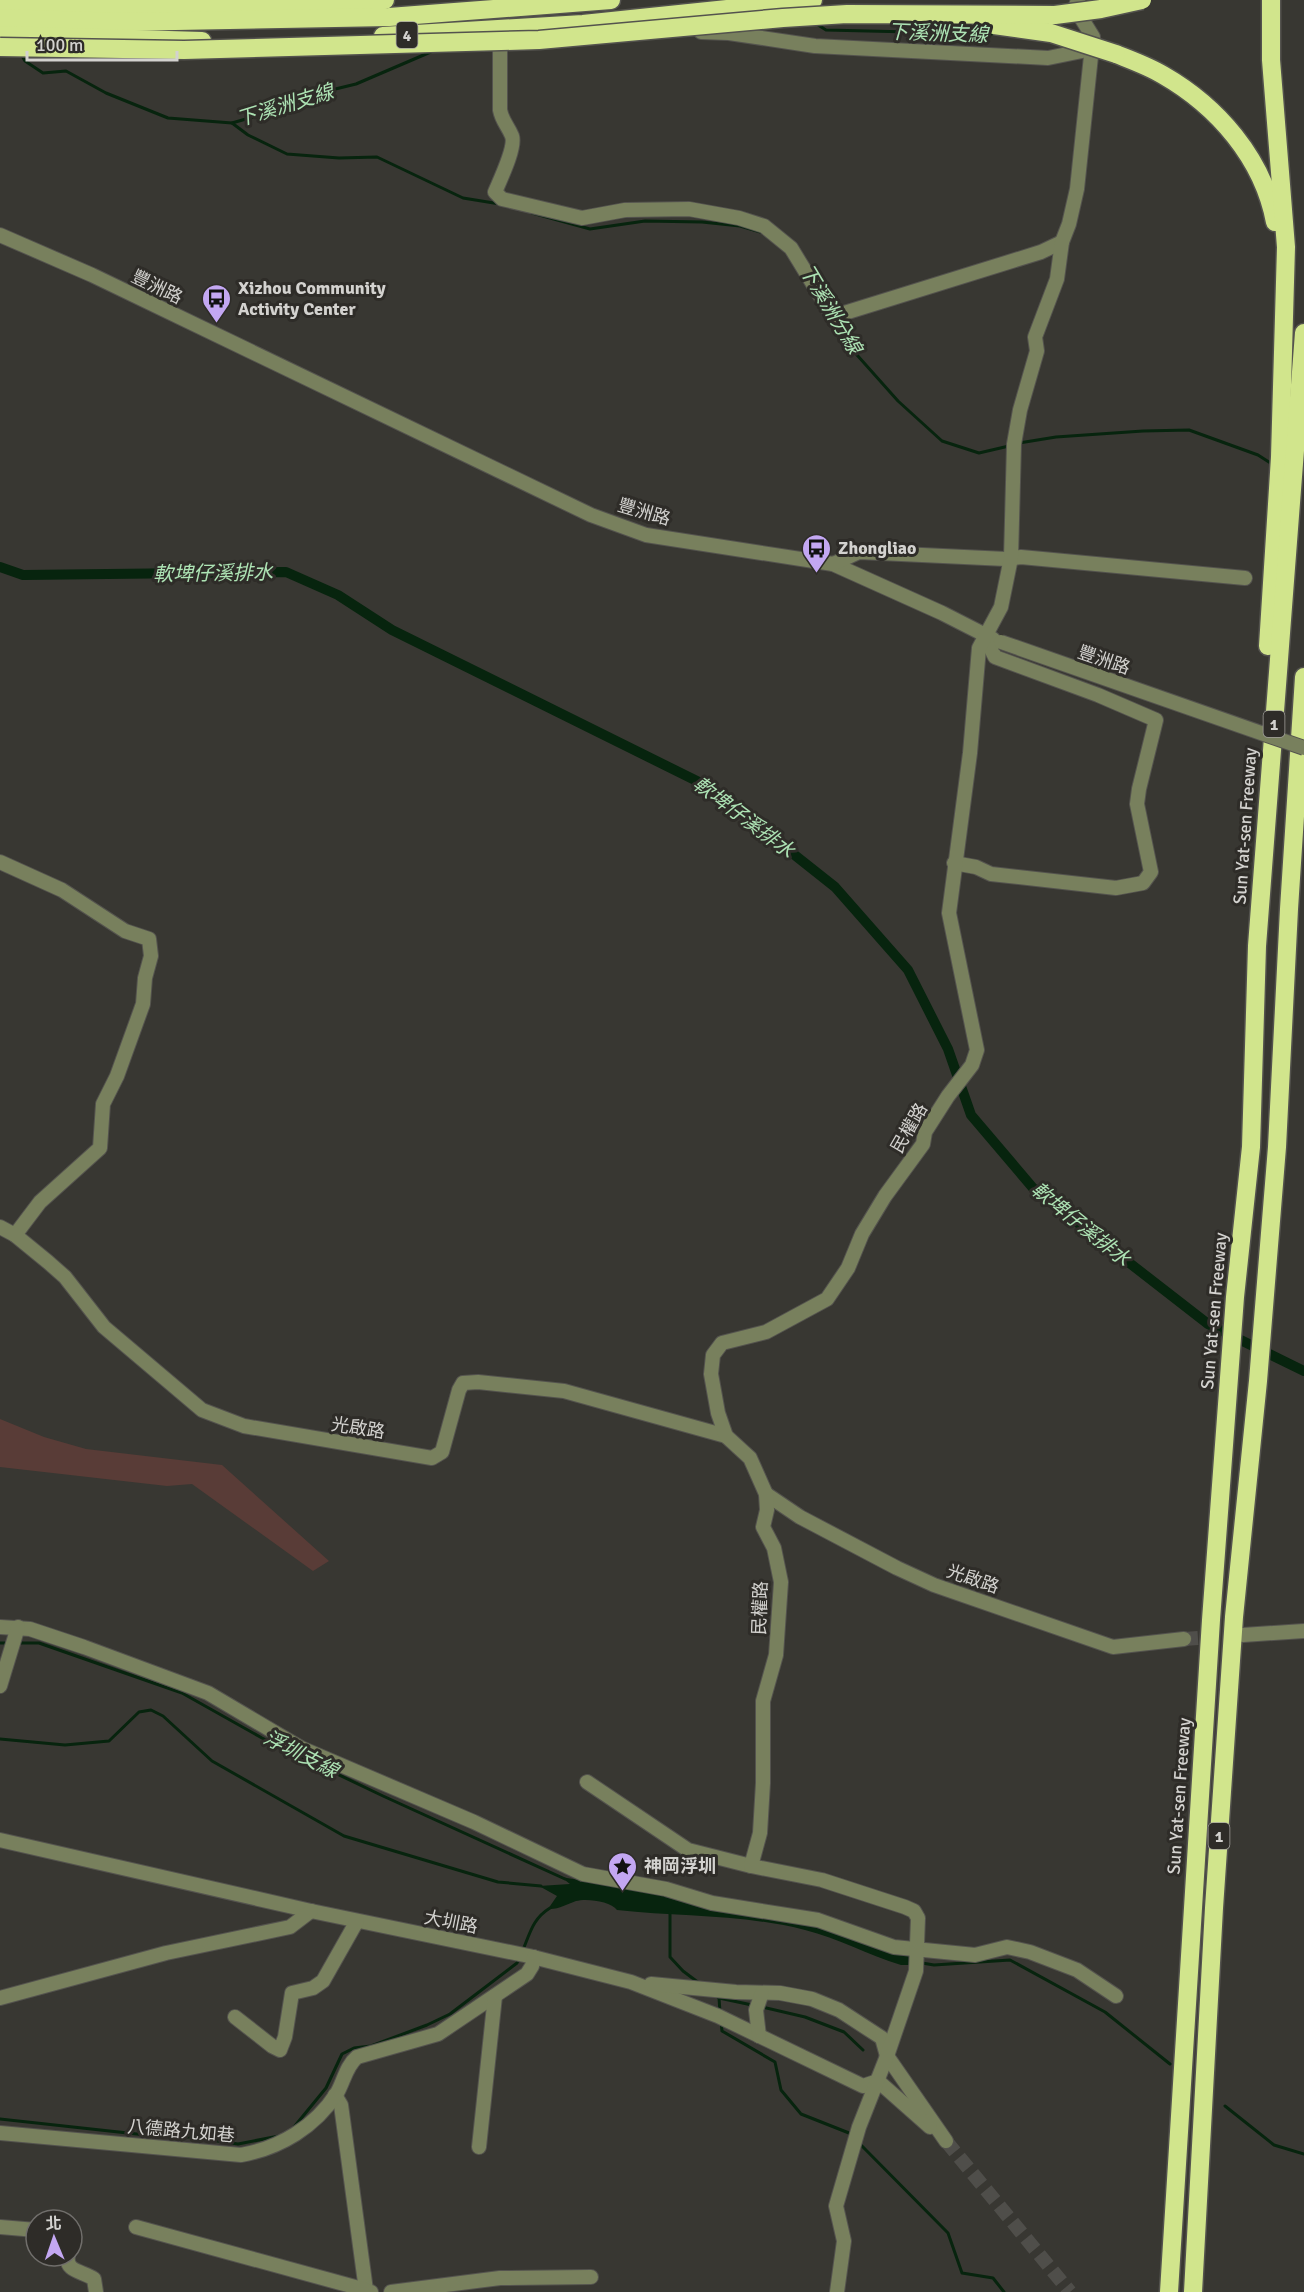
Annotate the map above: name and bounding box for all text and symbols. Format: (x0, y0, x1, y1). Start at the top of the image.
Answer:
water label: 下溪洲支線 (888, 19, 990, 48)
road number: 4 (396, 22, 418, 48)
scale bar (27, 24, 177, 62)
text: 100 m (36, 34, 83, 56)
water label: 下溪洲支線 (234, 78, 339, 132)
water label: 下溪洲分線 (794, 260, 868, 360)
street label: 豐洲路 (128, 265, 186, 309)
place label: Xizhou Community Activity Center (238, 277, 386, 320)
bus stop icon: Xizhou Community Activity Center (201, 282, 233, 324)
street label: 豐洲路 (615, 494, 673, 530)
bus stop icon: Zhongliao (801, 532, 833, 574)
place label: Zhongliao (838, 537, 916, 559)
water label: 軟埤仔溪排水 (153, 560, 274, 587)
street label: 豐洲路 (1075, 641, 1133, 679)
road number: 1 (1264, 711, 1284, 737)
street label: Sun Yat-sen Freeway (1229, 746, 1261, 905)
water label: 軟埤仔溪排水 (688, 771, 800, 864)
street label: 民權路 (886, 1099, 932, 1157)
water label: 軟埤仔溪排水 (1026, 1177, 1136, 1272)
street label: Sun Yat-sen Freeway (1196, 1231, 1232, 1390)
street label: 光啟路 (330, 1413, 386, 1443)
street label: 光啟路 (944, 1560, 1002, 1598)
street label: 民權路 (748, 1581, 772, 1635)
street label: Sun Yat-sen Freeway (1163, 1716, 1195, 1875)
water label: 浮圳支線 (259, 1725, 344, 1785)
road number: 1 (1208, 1823, 1230, 1849)
place icon: 神岡浮圳 (607, 1850, 639, 1892)
place label: 神岡浮圳 (644, 1855, 716, 1877)
street label: 大圳路 (422, 1906, 480, 1938)
street label: 八德路九如巷 (126, 2115, 236, 2147)
north arrow (24, 2208, 84, 2268)
text: 北 (45, 2214, 62, 2234)

